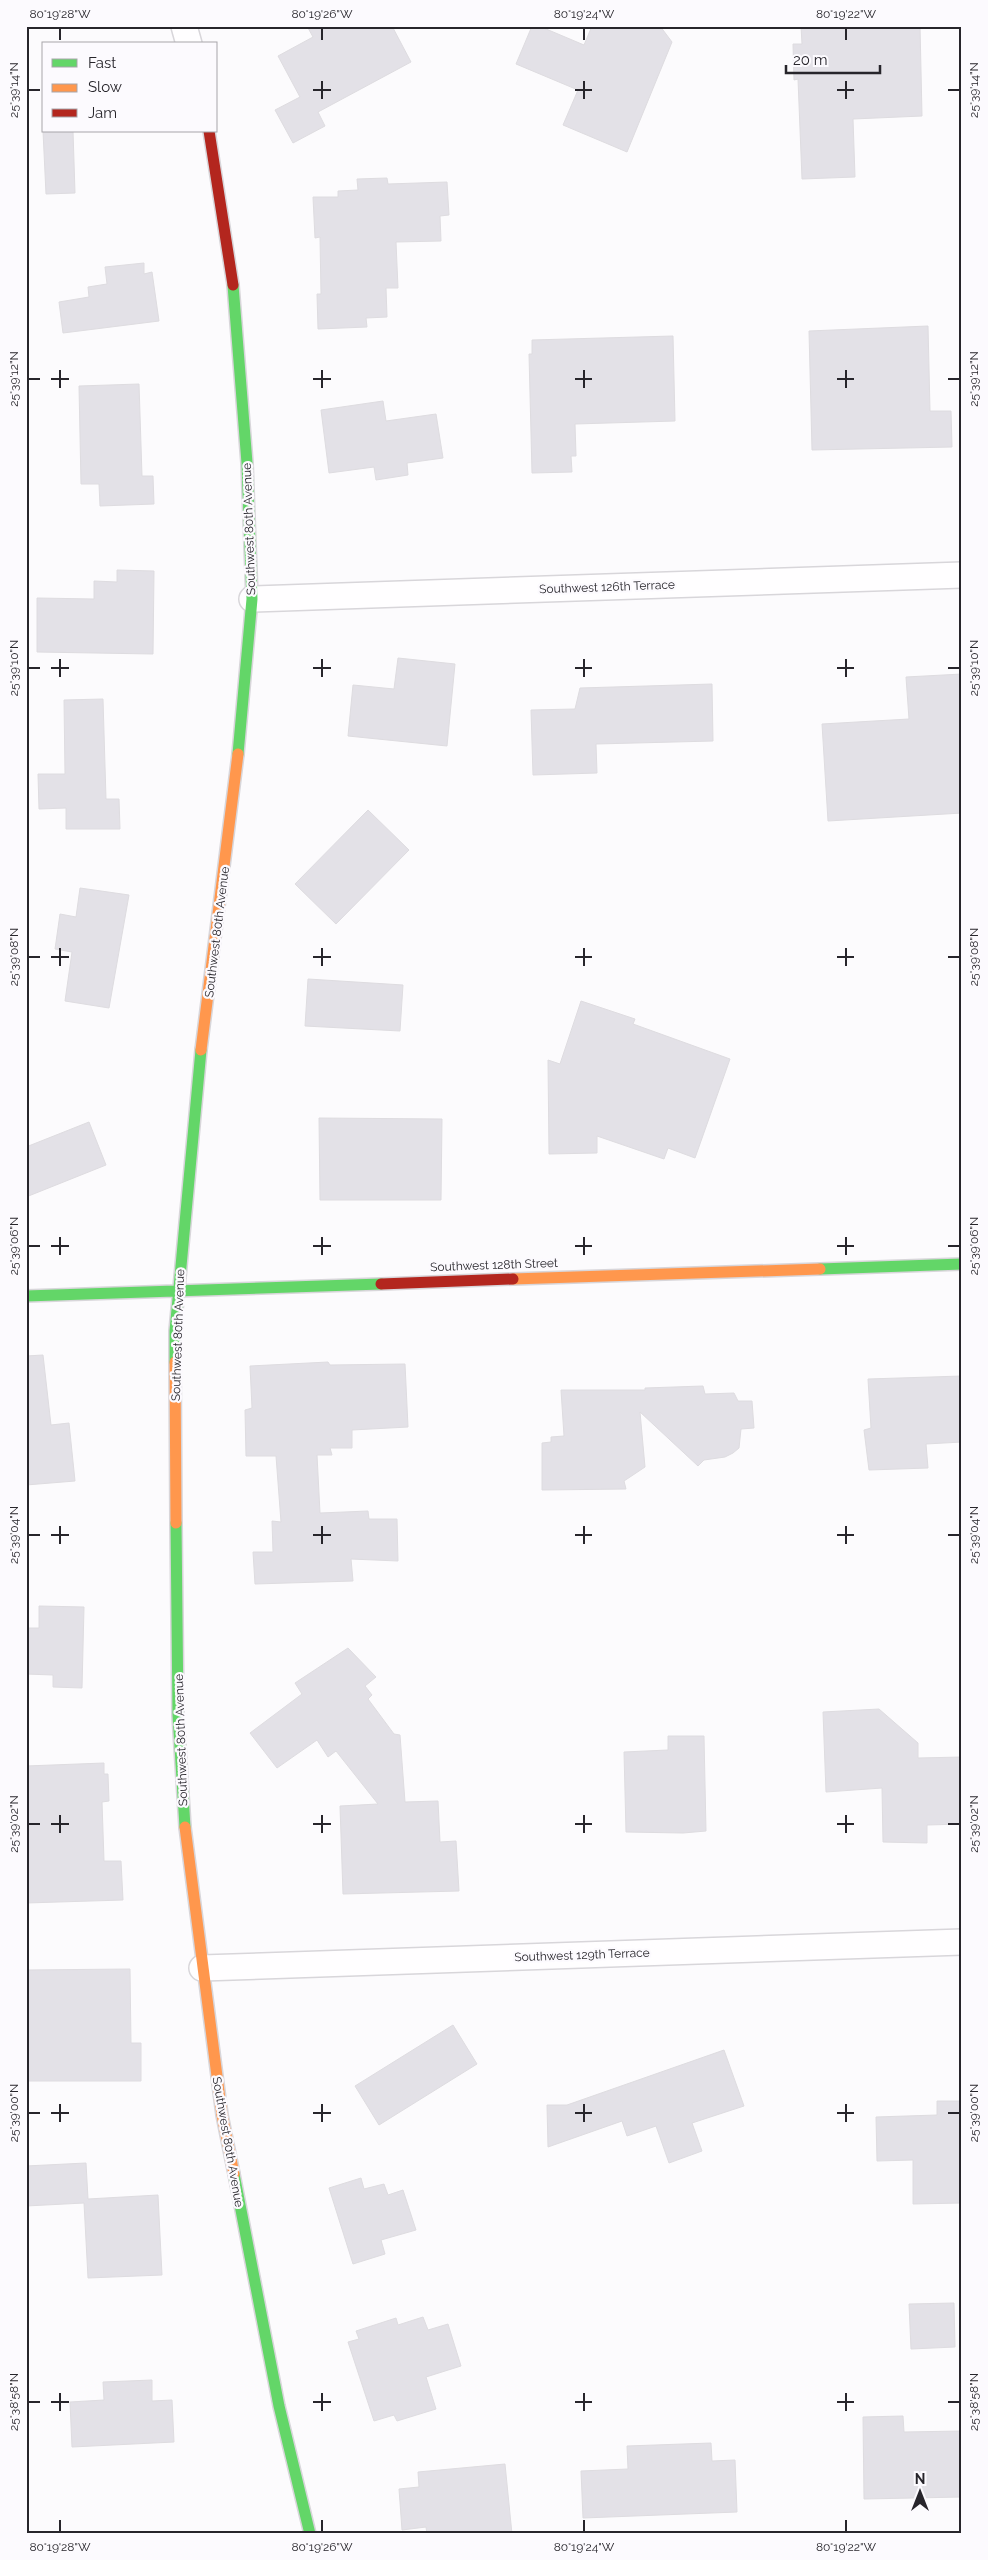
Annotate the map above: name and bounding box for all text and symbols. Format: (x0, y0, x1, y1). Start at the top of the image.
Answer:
text: 80°19'28"W (29, 7, 91, 21)
text: 80°19'26"W (291, 7, 353, 21)
text: 80°19'24"W (554, 7, 615, 21)
text: 80°19'22"W (816, 7, 877, 21)
legend (42, 42, 218, 132)
scale bar (786, 42, 879, 74)
text: 20 m (793, 51, 828, 69)
text: Fast (88, 54, 116, 72)
text: 25°39'14"N (7, 62, 21, 118)
text: 25°39'14"N (967, 62, 981, 118)
text: Slow (88, 78, 122, 96)
text: Jam (88, 104, 117, 122)
text: 25°39'12"N (7, 351, 21, 407)
text: 25°39'12"N (967, 351, 981, 407)
street label: Southwest 80th Avenue (240, 463, 258, 595)
street label: Southwest 126th Terrace (539, 578, 675, 596)
text: 25°39'10"N (7, 640, 21, 696)
text: 25°39'10"N (967, 640, 981, 696)
street label: Southwest 80th Avenue (202, 866, 232, 998)
text: 25°39'08"N (7, 928, 21, 986)
text: 25°39'08"N (967, 928, 981, 986)
text: 25°39'06"N (7, 1217, 21, 1275)
text: 25°39'06"N (967, 1217, 981, 1275)
street label: Southwest 128th Street (430, 1256, 558, 1274)
street label: Southwest 80th Avenue (169, 1269, 187, 1401)
text: 25°39'04"N (7, 1506, 21, 1564)
text: 25°39'04"N (967, 1506, 981, 1564)
street label: Southwest 80th Avenue (172, 1674, 190, 1806)
text: 25°39'02"N (7, 1795, 21, 1853)
text: 25°39'02"N (967, 1795, 981, 1853)
street label: Southwest 129th Terrace (514, 1946, 650, 1964)
street label: Southwest 80th Avenue (210, 2076, 246, 2208)
text: 25°39'00"N (7, 2084, 21, 2142)
text: 25°39'00"N (967, 2084, 981, 2142)
text: 25°38'58"N (7, 2373, 21, 2431)
text: 25°38'58"N (967, 2373, 981, 2431)
north arrow (896, 2468, 946, 2518)
text: N (915, 2471, 925, 2487)
text: 80°19'28"W (29, 2540, 91, 2554)
text: 80°19'26"W (291, 2540, 353, 2554)
text: 80°19'24"W (554, 2540, 615, 2554)
text: 80°19'22"W (816, 2540, 877, 2554)

